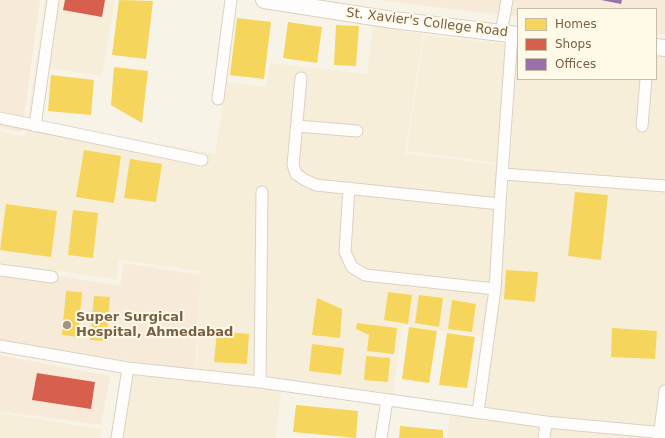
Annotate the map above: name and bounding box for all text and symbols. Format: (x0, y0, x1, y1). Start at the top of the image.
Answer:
street label: St. Xavier's College Road (345, 5, 509, 41)
legend (517, 8, 657, 80)
text: Homes (555, 17, 597, 31)
text: Shops (555, 37, 591, 51)
text: Offices (555, 57, 596, 71)
place label: Super Surgical Hospital, Ahmedabad (76, 310, 233, 341)
marker: Super Surgical Hospital, Ahmedabad (61, 319, 73, 331)

